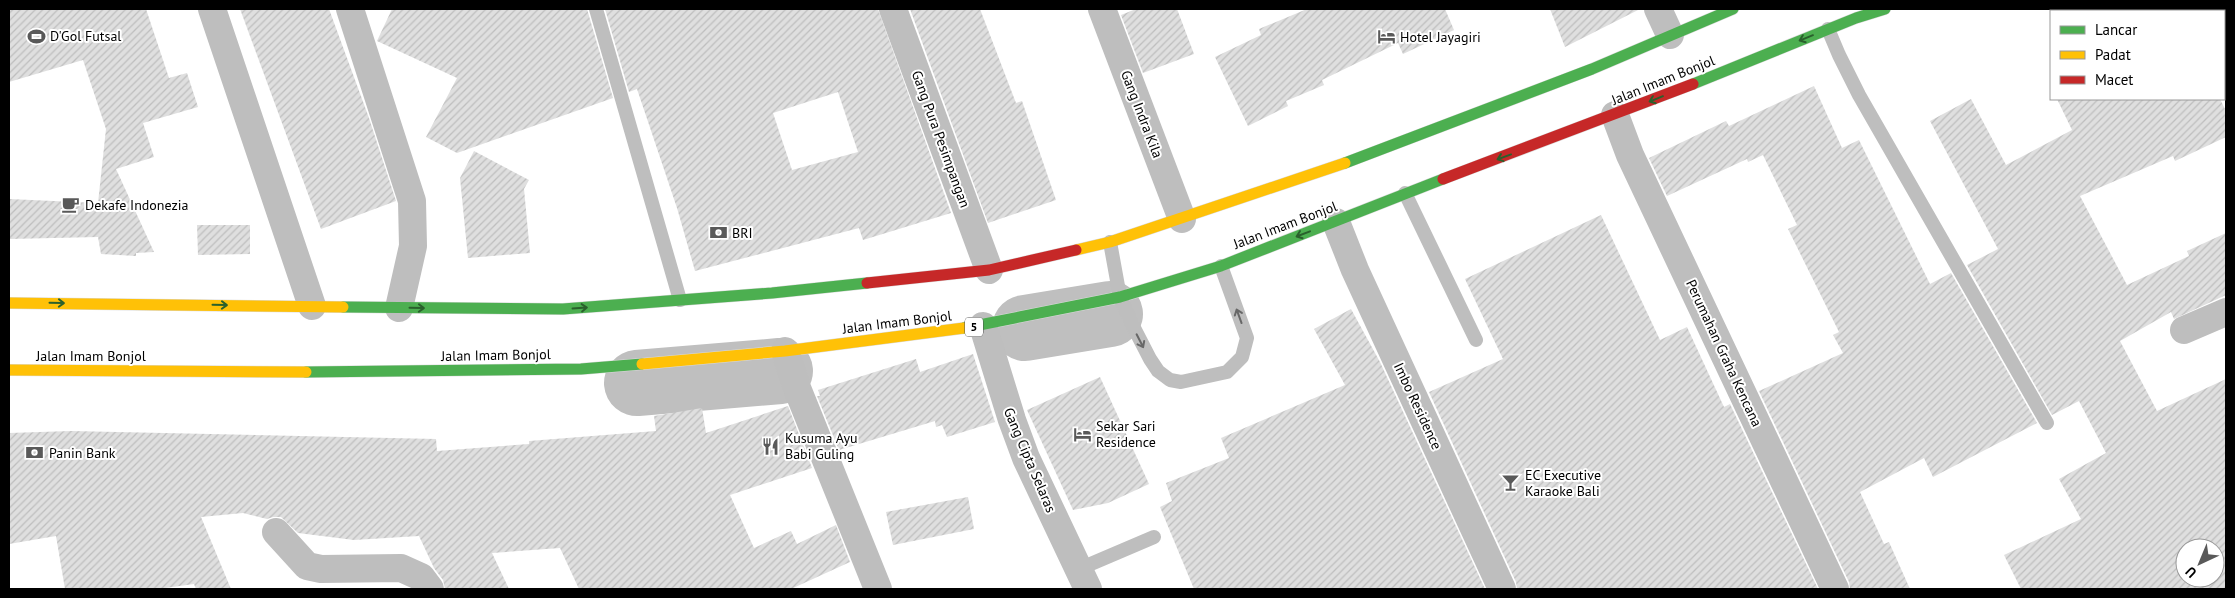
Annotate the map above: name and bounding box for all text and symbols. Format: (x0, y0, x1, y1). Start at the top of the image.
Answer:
legend (2050, 10, 2225, 100)
text: Lancar (2095, 20, 2137, 39)
sports icon: D'Gol Futsal (26, 26, 46, 46)
place label: D'Gol Futsal (50, 27, 121, 45)
hotel icon: Hotel Jayagiri (1376, 27, 1396, 47)
place label: Hotel Jayagiri (1400, 28, 1481, 46)
one-way arrow (1799, 34, 1814, 43)
text: Padat (2095, 45, 2131, 64)
street label: Jalan Imam Bonjol (1608, 51, 1717, 109)
street label: Gang Pura Pesimpangan (908, 68, 974, 210)
street label: Gang Indra Kila (1117, 68, 1167, 160)
text: Macet (2095, 70, 2133, 89)
one-way arrow (1649, 95, 1664, 104)
one-way arrow (1497, 153, 1512, 162)
cafe icon: Dekafe Indonezia (61, 195, 81, 215)
place label: Dekafe Indonezia (85, 196, 188, 214)
street label: Jalan Imam Bonjol (1230, 197, 1339, 253)
bank icon: BRI (708, 223, 728, 243)
place label: BRI (732, 224, 753, 242)
one-way arrow (1296, 230, 1311, 239)
street label: Perumahan Graha Kencana (1682, 277, 1766, 429)
one-way arrow (49, 298, 65, 308)
one-way arrow (212, 300, 228, 310)
one-way arrow (409, 303, 425, 313)
one-way arrow (572, 303, 588, 312)
street label: Jalan Imam Bonjol (841, 306, 952, 338)
one-way arrow (1234, 309, 1243, 324)
road number: 5 (965, 318, 983, 337)
one-way arrow (1136, 333, 1145, 348)
street label: Jalan Imam Bonjol (440, 345, 551, 365)
street label: Jalan Imam Bonjol (35, 347, 146, 365)
street label: Imbo Residence (1390, 360, 1446, 452)
street label: Gang Cipta Selaras (1000, 405, 1060, 515)
place label: Sekar Sari Residence (1096, 417, 1156, 451)
hotel icon: Sekar Sari Residence (1072, 424, 1092, 444)
place label: Kusuma Ayu Babi Guling (785, 429, 858, 463)
restaurant icon: Kusuma Ayu Babi Guling (761, 436, 781, 456)
bank icon: Panin Bank (25, 443, 45, 463)
place label: Panin Bank (49, 444, 116, 462)
place label: EC Executive Karaoke Bali (1525, 466, 1601, 500)
bar icon: EC Executive Karaoke Bali (1501, 473, 1521, 493)
north arrow (2175, 538, 2225, 588)
text: U (2182, 563, 2200, 582)

